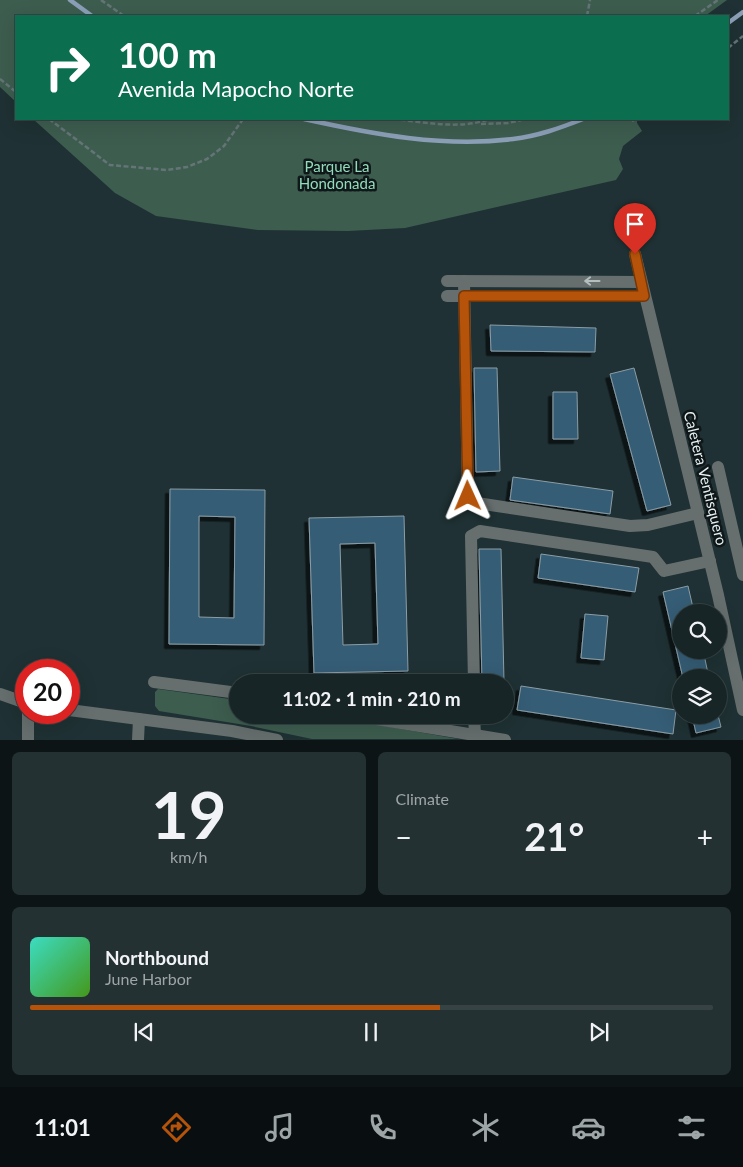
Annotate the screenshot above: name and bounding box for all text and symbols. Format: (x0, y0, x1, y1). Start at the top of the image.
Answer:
text: 100 m (118, 33, 217, 75)
icon: right (35, 35, 100, 100)
text: Avenida Mapocho Norte (118, 75, 354, 102)
park label: Parque La Hondonada (299, 157, 375, 192)
pin (614, 203, 656, 254)
icon: arrive (621, 210, 649, 238)
one-way arrow (585, 276, 601, 286)
street label: Caletera Ventisquero (681, 409, 731, 547)
position arrow (441, 469, 493, 521)
map controls (672, 604, 727, 724)
button: search (672, 604, 727, 659)
speed limit sign: 20 (15, 659, 80, 724)
button: layers (672, 669, 727, 724)
text: 11:02 · 1 min · 210 m (282, 687, 461, 710)
text: 19 (151, 775, 226, 853)
text: Climate (396, 789, 449, 808)
text: 21° (524, 813, 584, 859)
text: − (396, 820, 412, 854)
text: + (697, 820, 713, 854)
text: km/h (170, 847, 207, 866)
text: Northbound (105, 946, 209, 969)
text: June Harbor (105, 969, 192, 988)
icon: previous (130, 1018, 158, 1046)
icon: pause (357, 1018, 385, 1046)
icon: next (585, 1018, 613, 1046)
icon: directions (159, 1110, 194, 1145)
icon: music (262, 1110, 297, 1145)
icon: phone (365, 1110, 400, 1145)
icon: climate (468, 1110, 503, 1145)
icon: car (571, 1110, 606, 1145)
icon: filters (674, 1110, 709, 1145)
text: 11:01 (34, 1114, 91, 1141)

